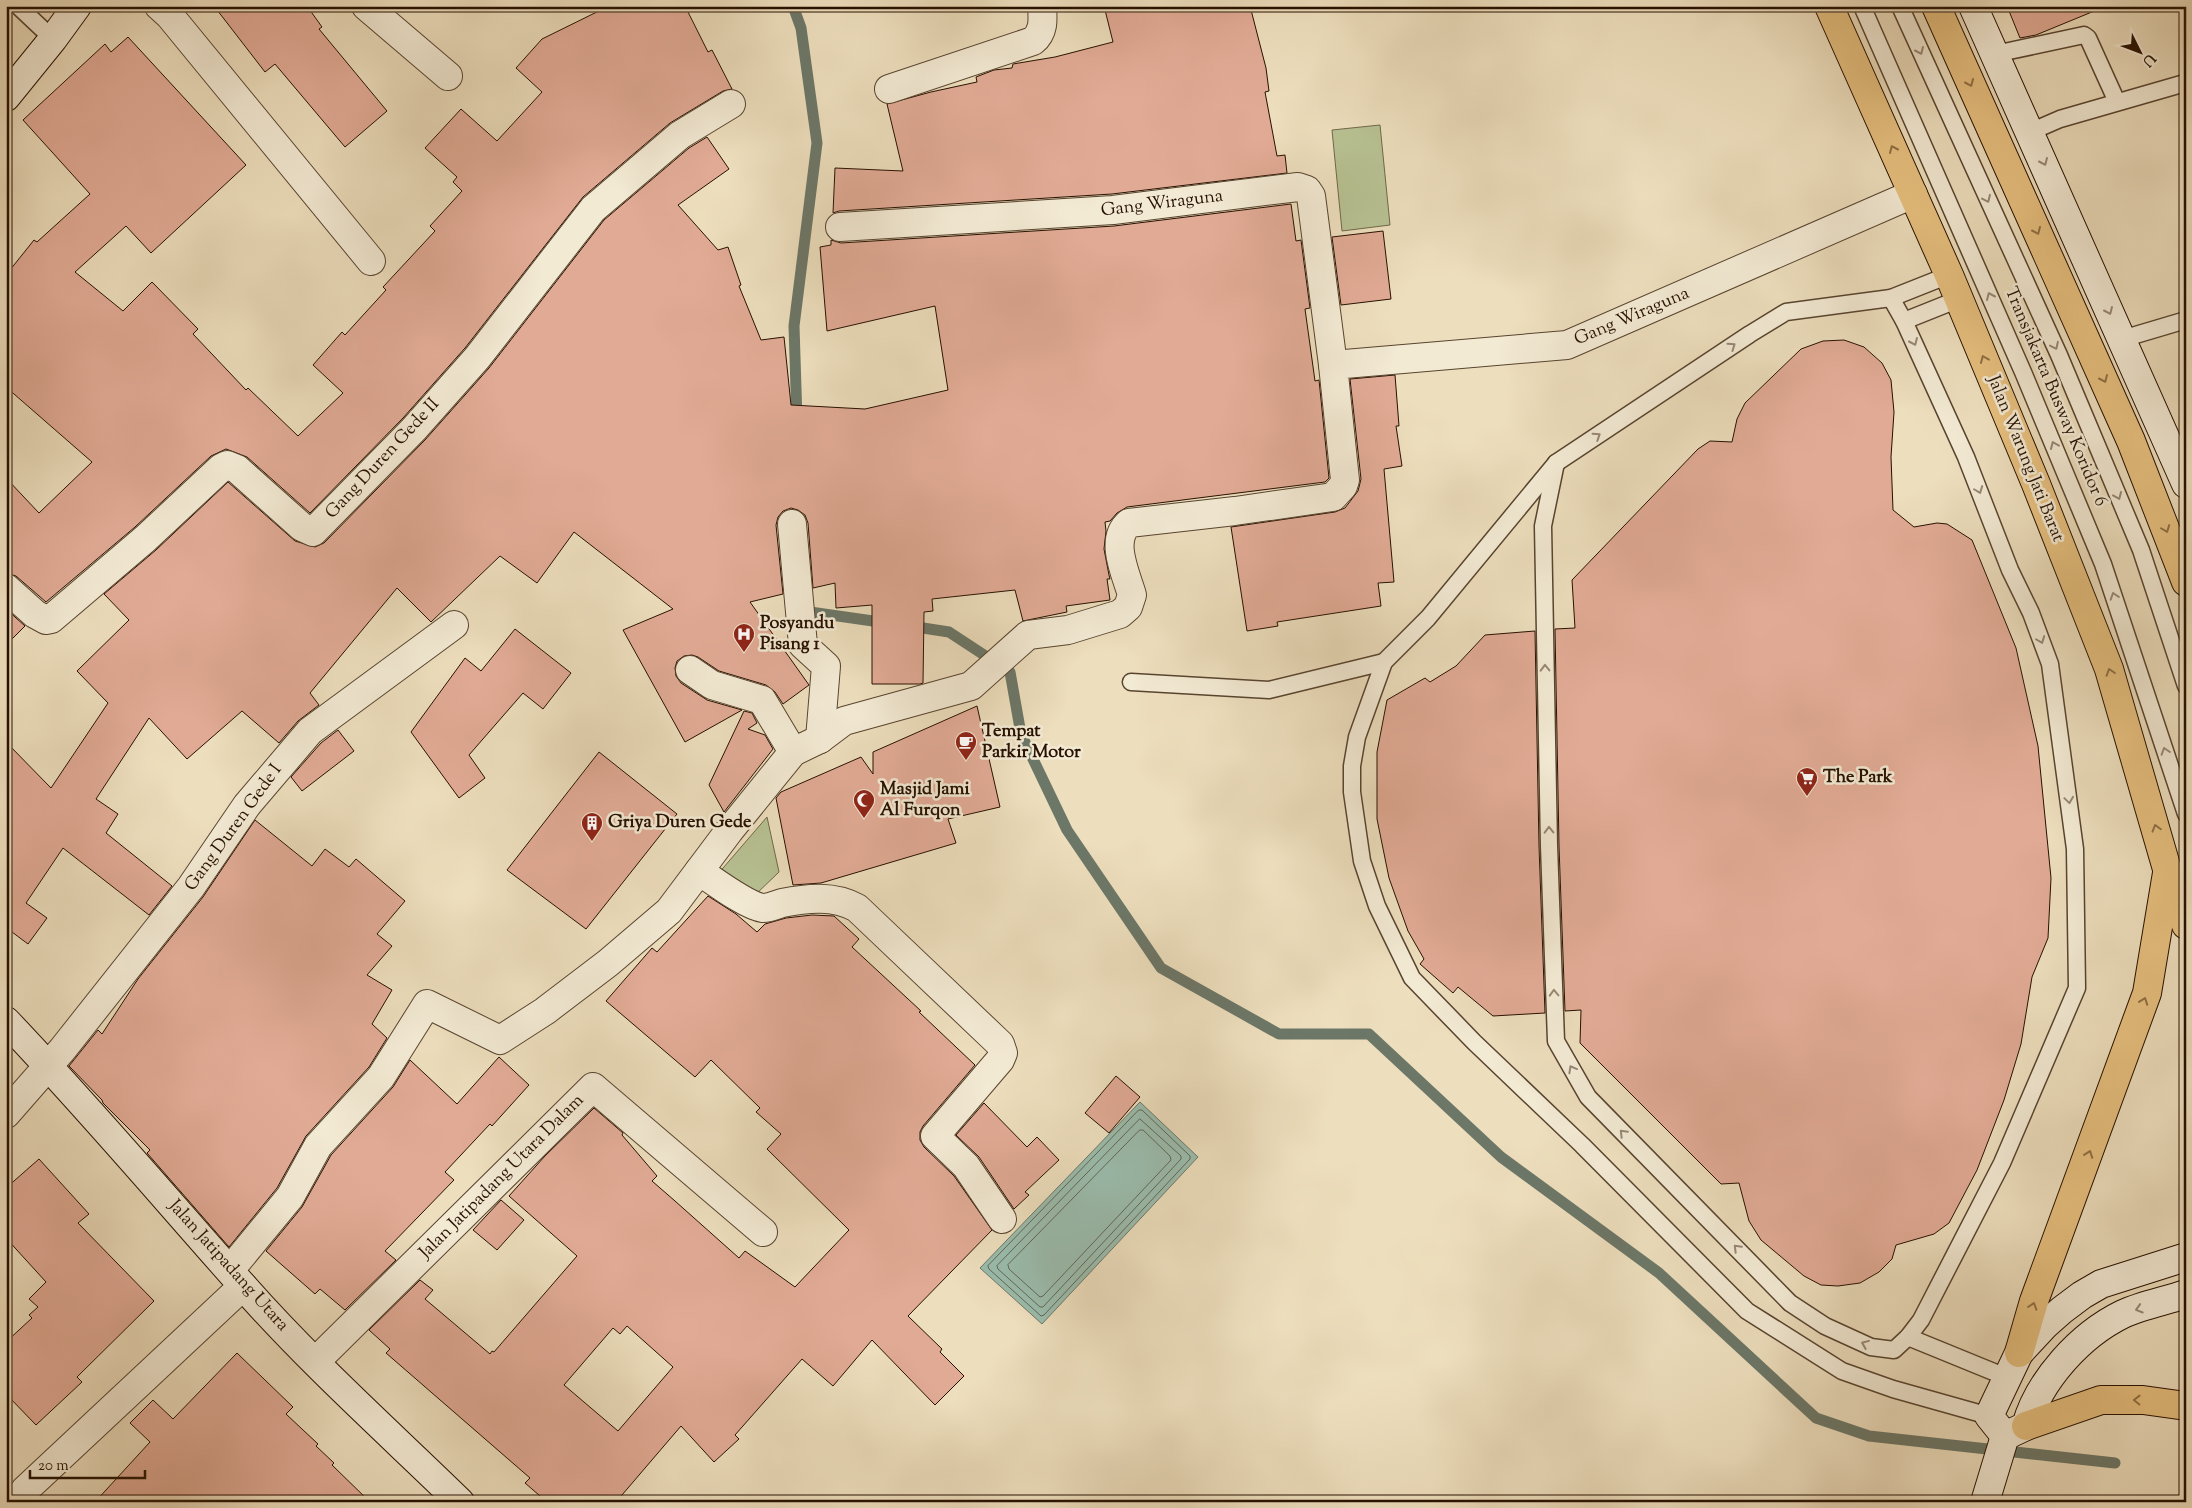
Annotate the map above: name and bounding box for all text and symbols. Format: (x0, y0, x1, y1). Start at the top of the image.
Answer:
north arrow (2114, 28, 2164, 78)
one-way arrow (1913, 46, 1924, 55)
text: U (2137, 48, 2159, 71)
one-way arrow (1964, 78, 1975, 87)
one-way arrow (1888, 145, 1899, 154)
one-way arrow (2037, 157, 2048, 166)
street label: Gang Wiraguna (1099, 184, 1225, 224)
one-way arrow (1981, 194, 1991, 203)
one-way arrow (2030, 226, 2041, 235)
street label: Gang Wiraguna (1570, 281, 1694, 353)
street label: Transjakarta Busway Koridor 6 (1997, 283, 2113, 511)
one-way arrow (1986, 292, 1997, 301)
one-way arrow (2103, 306, 2114, 315)
one-way arrow (1907, 337, 1918, 346)
one-way arrow (2049, 341, 2059, 350)
one-way arrow (1726, 343, 1736, 352)
one-way arrow (1980, 355, 1990, 364)
street label: Jalan Warung Jati Barat (1979, 371, 2070, 546)
one-way arrow (2097, 374, 2108, 383)
street label: Gang Duren Gede II (320, 392, 446, 525)
one-way arrow (1591, 433, 1600, 442)
one-way arrow (2050, 442, 2060, 450)
one-way arrow (1973, 485, 1983, 494)
one-way arrow (2112, 491, 2123, 500)
one-way arrow (2160, 524, 2170, 533)
one-way arrow (2110, 593, 2120, 601)
place label: Posyandu Pisang 1 (760, 611, 835, 658)
hospital icon: Posyandu Pisang 1 (732, 622, 756, 653)
one-way arrow (2035, 636, 2045, 644)
one-way arrow (1540, 664, 1551, 672)
one-way arrow (2106, 669, 2116, 677)
place label: Tempat Parkir Motor (982, 719, 1081, 766)
cafe icon: Tempat Parkir Motor (954, 730, 978, 761)
one-way arrow (2161, 747, 2171, 755)
street label: Gang Duren Gede I (179, 759, 289, 897)
place label: The Park (1823, 765, 1893, 791)
supermarket icon: The Park (1795, 766, 1819, 797)
place label: Masjid Jami Al Furqon (880, 777, 970, 824)
mosque icon: Masjid Jami Al Furqon (852, 788, 876, 819)
one-way arrow (2063, 796, 2074, 804)
place label: Griya Duren Gede (608, 810, 752, 836)
building icon: Griya Duren Gede (580, 811, 604, 842)
one-way arrow (2151, 825, 2161, 833)
one-way arrow (1544, 826, 1554, 834)
one-way arrow (1549, 988, 1560, 996)
one-way arrow (2138, 997, 2148, 1006)
one-way arrow (1568, 1066, 1578, 1075)
street label: Jalan Jatipadang Utara Dalam (413, 1089, 590, 1266)
one-way arrow (1620, 1129, 1629, 1138)
one-way arrow (2083, 1150, 2093, 1158)
street label: Jalan Jatipadang Utara (161, 1194, 294, 1338)
one-way arrow (1734, 1245, 1743, 1254)
one-way arrow (2027, 1303, 2037, 1311)
one-way arrow (2136, 1303, 2144, 1313)
one-way arrow (1861, 1340, 1870, 1351)
one-way arrow (2133, 1395, 2141, 1405)
scale bar (30, 1448, 145, 1480)
text: 20 m (38, 1456, 69, 1477)

